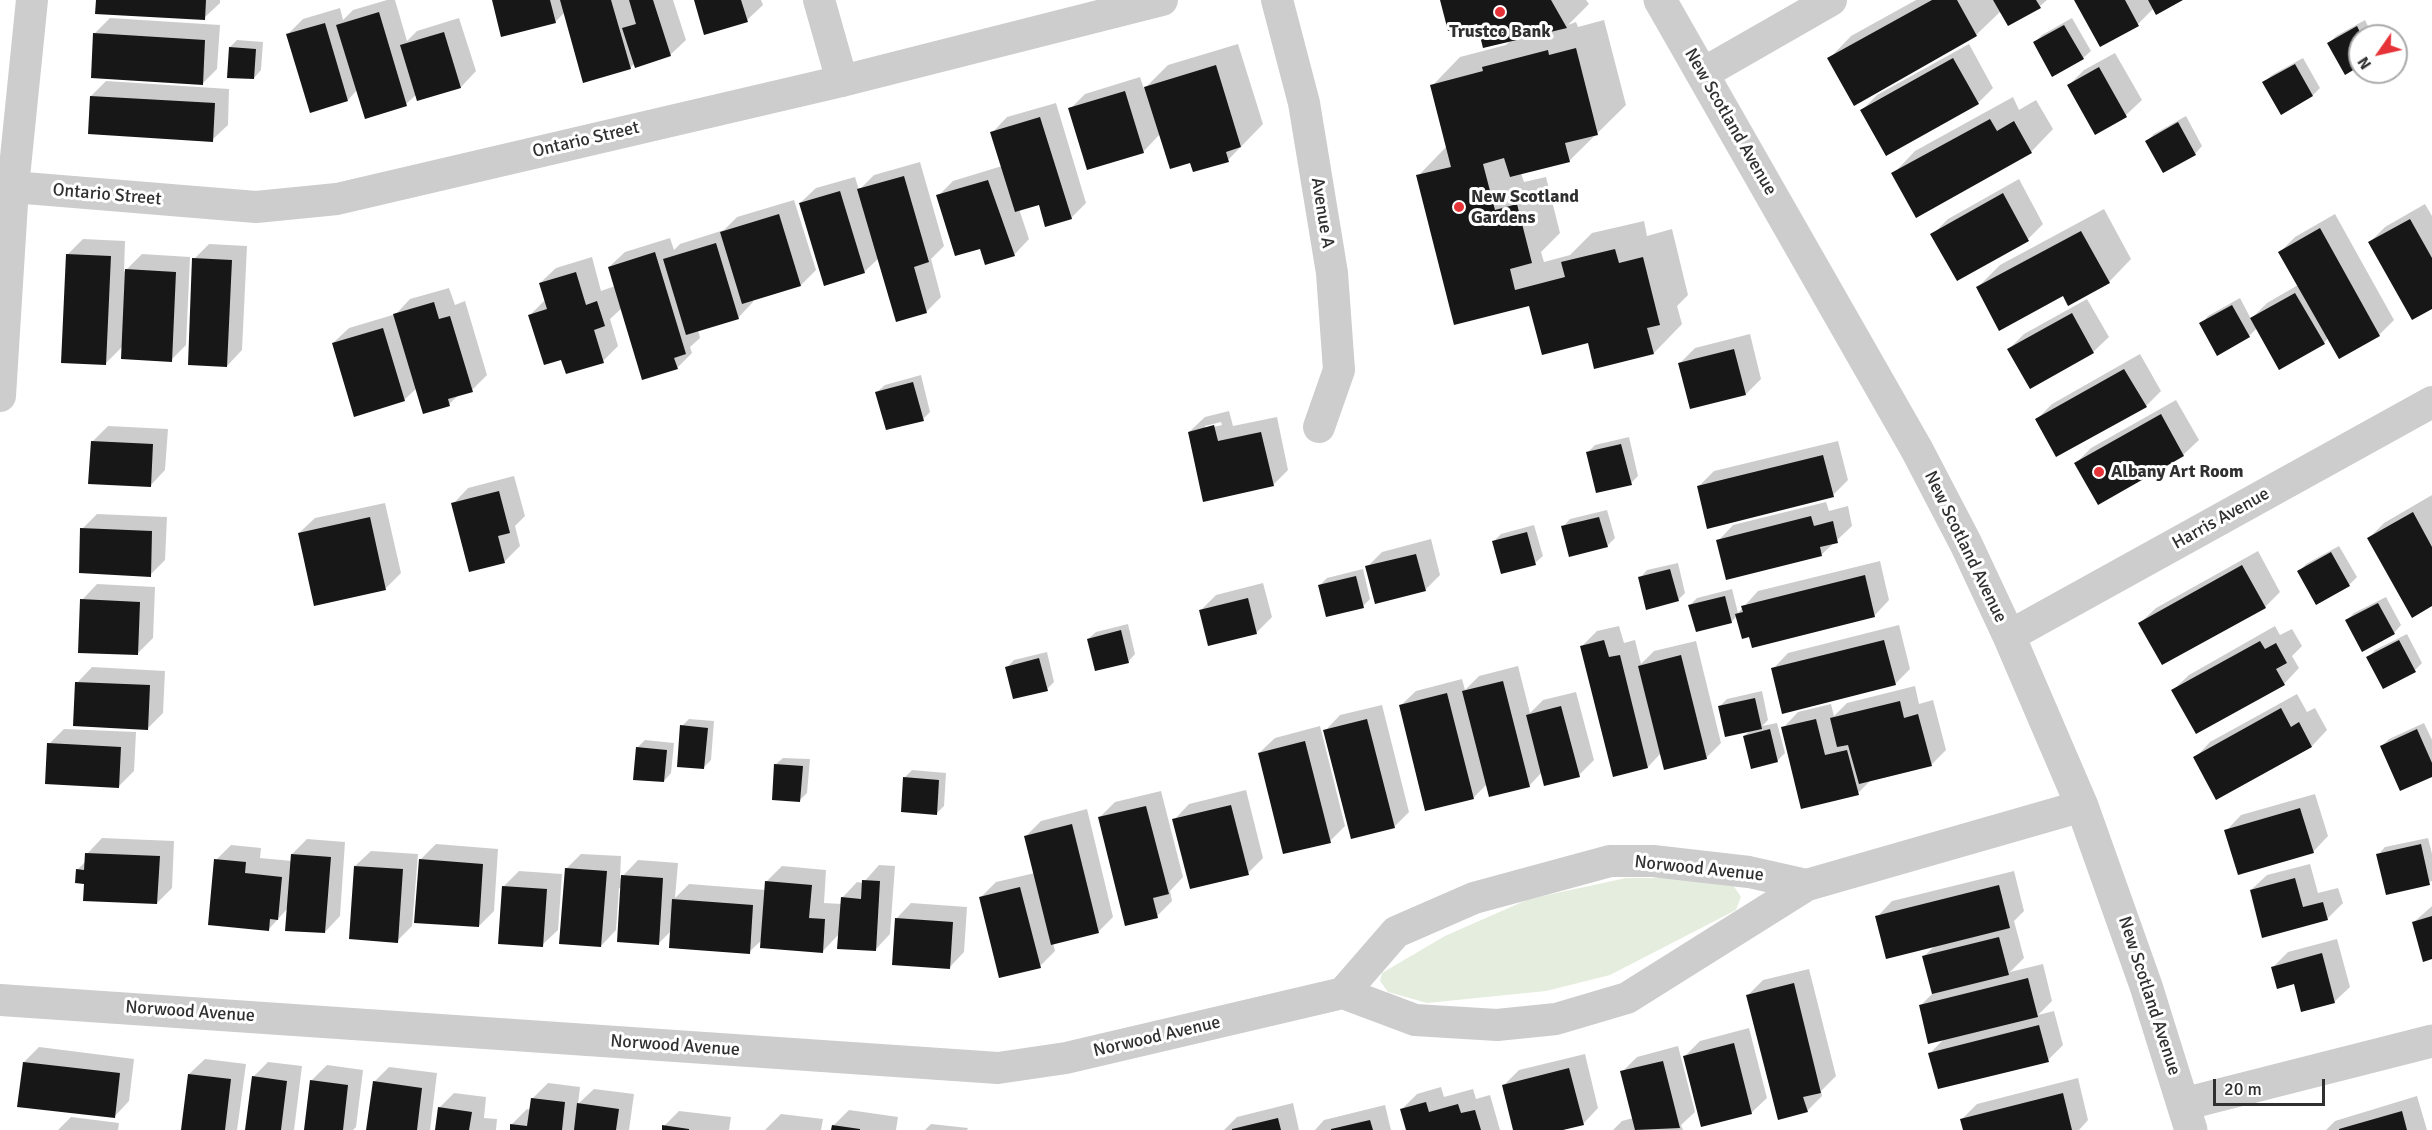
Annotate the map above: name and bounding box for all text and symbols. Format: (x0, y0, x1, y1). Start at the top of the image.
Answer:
marker: Trustco Bank (1493, 5, 1507, 19)
place label: Trustco Bank (1449, 21, 1551, 43)
north arrow (2348, 24, 2408, 84)
street label: New Scotland Avenue (1679, 45, 1781, 199)
text: N (2353, 53, 2376, 73)
street label: Ontario Street (530, 117, 642, 163)
street label: Avenue A (1306, 176, 1338, 250)
street label: Ontario Street (52, 179, 162, 211)
place label: New Scotland Gardens (1471, 186, 1579, 228)
marker: New Scotland Gardens (1452, 200, 1466, 214)
place label: Albany Art Room (2111, 461, 2243, 483)
marker: Albany Art Room (2092, 465, 2106, 479)
street label: New Scotland Avenue (1919, 468, 2011, 626)
street label: Harris Avenue (2169, 483, 2273, 555)
street label: Norwood Avenue (1633, 851, 1765, 887)
street label: New Scotland Avenue (2113, 914, 2185, 1078)
street label: Norwood Avenue (124, 997, 256, 1027)
street label: Norwood Avenue (1091, 1012, 1223, 1062)
street label: Norwood Avenue (609, 1031, 741, 1061)
scale bar (2216, 1067, 2328, 1105)
text: 20 m (2224, 1078, 2262, 1100)

